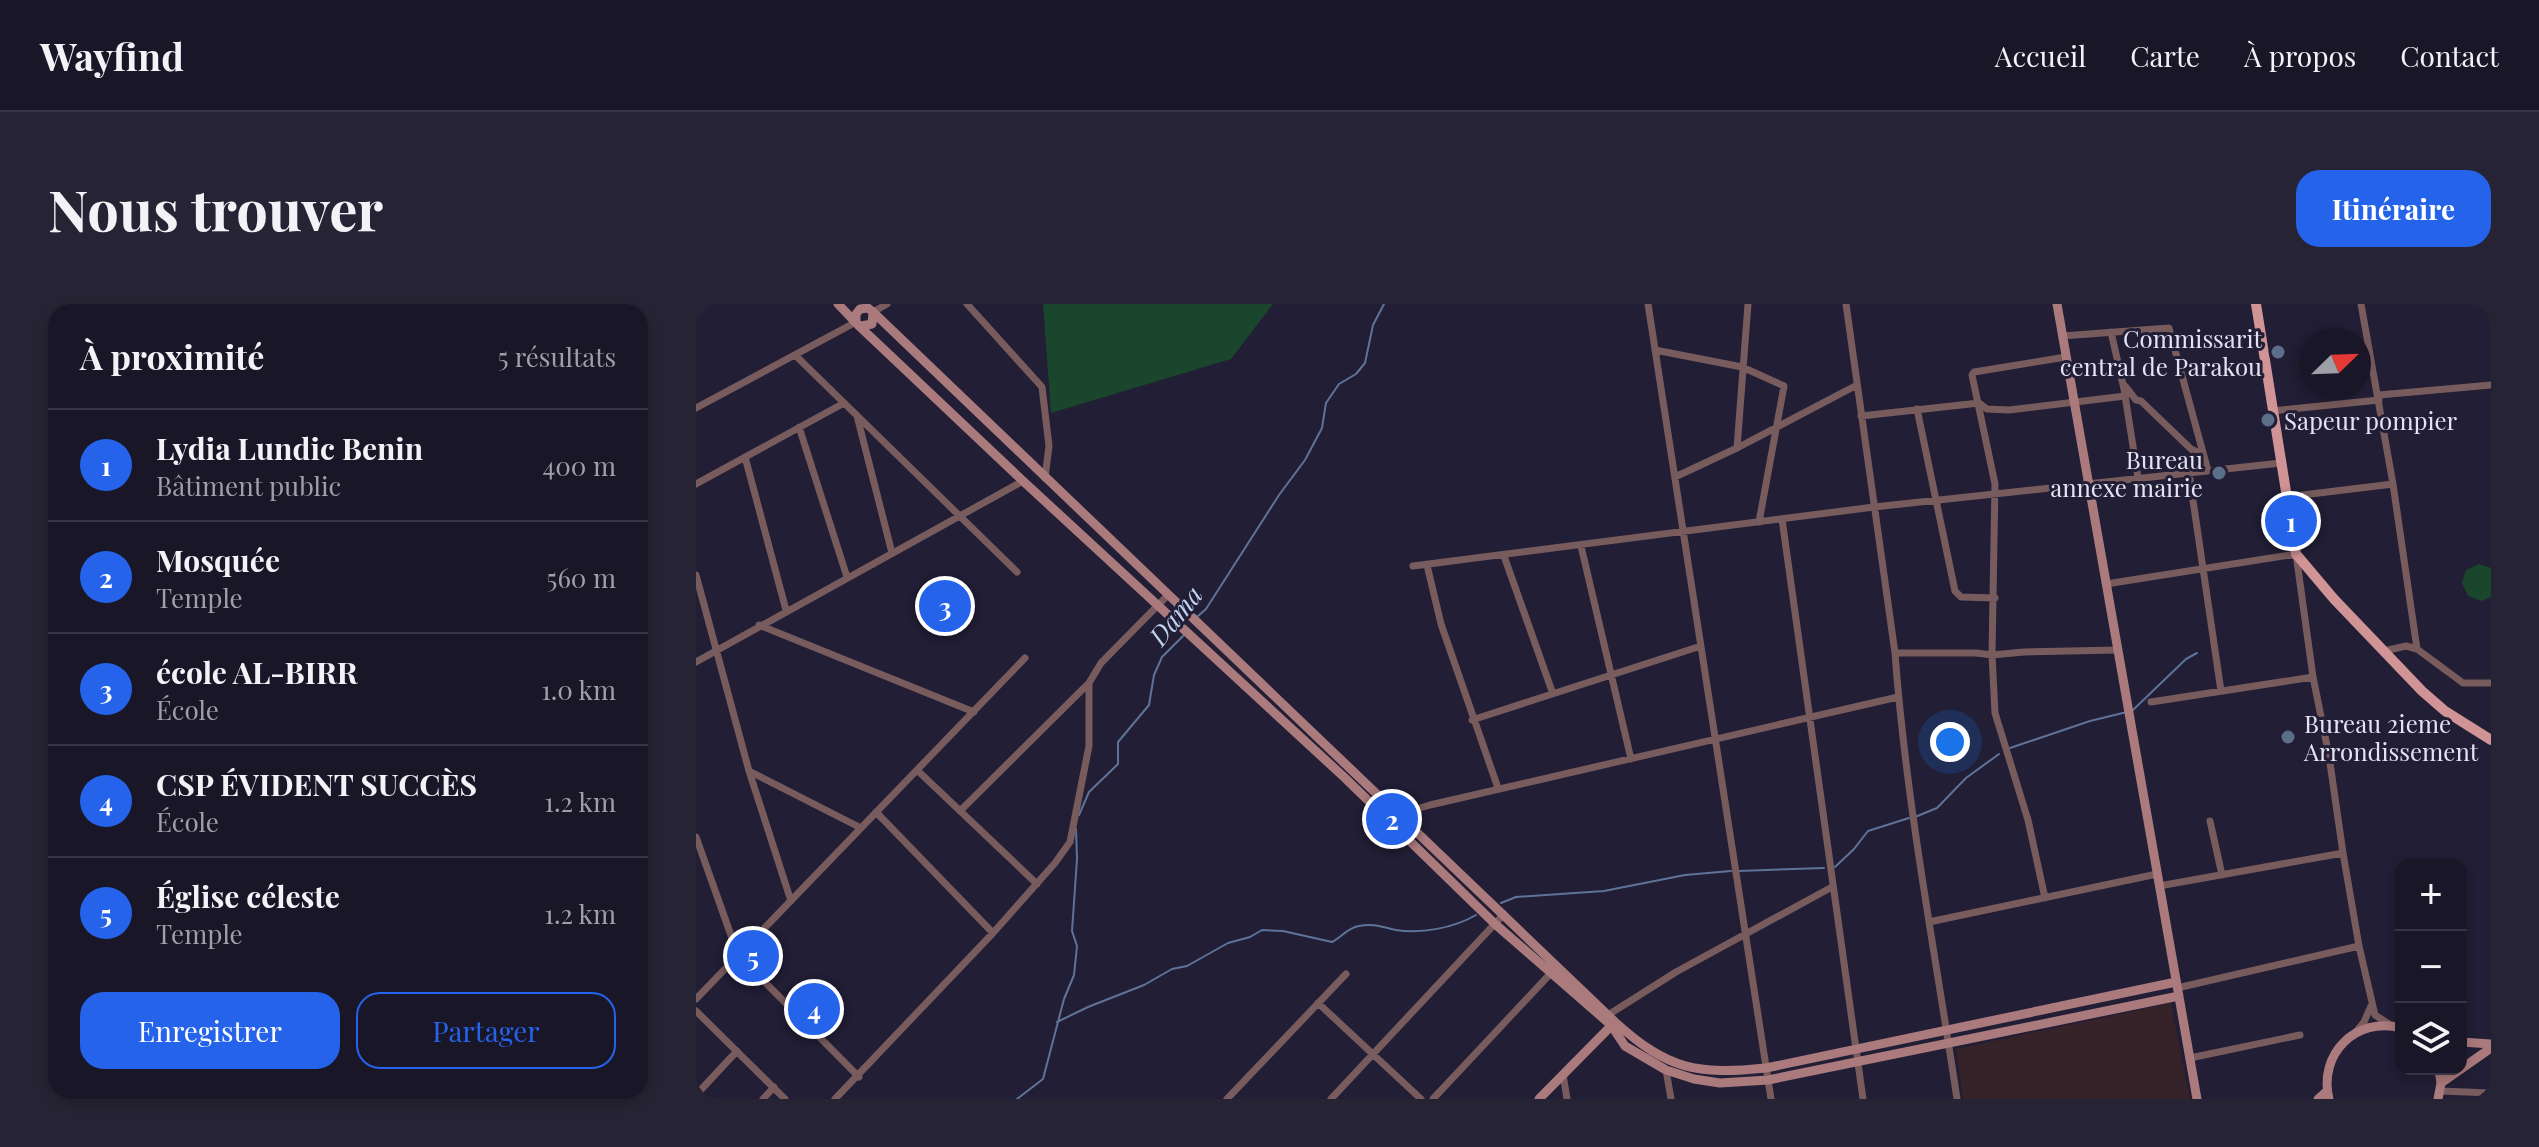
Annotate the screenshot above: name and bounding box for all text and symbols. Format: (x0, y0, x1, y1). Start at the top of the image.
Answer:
text: Wayfind (40, 30, 184, 81)
text: Accueil (1995, 37, 2086, 74)
text: Carte (2130, 37, 2200, 74)
text: À propos (2244, 37, 2356, 74)
text: Contact (2400, 37, 2499, 74)
button: Itinéraire (2296, 170, 2491, 247)
text: Nous trouver (48, 171, 383, 246)
place label: Commissarit central de Parakou (2060, 322, 2263, 382)
north arrow (2299, 328, 2371, 400)
text: À proximité (80, 333, 264, 379)
text: 5 résultats (498, 339, 616, 374)
marker: Commissarit central de Parakou (2269, 343, 2287, 361)
place label: Sapeur pompier (2284, 404, 2458, 436)
marker: Sapeur pompier (2259, 411, 2277, 429)
text: Lydia Lundic Benin (156, 428, 423, 468)
place label: Bureau annexe mairie (2050, 443, 2203, 503)
text: 1 (101, 448, 111, 483)
text: 400 m (542, 448, 616, 483)
marker: Bureau annexe mairie (2210, 464, 2228, 482)
text: Bâtiment public (156, 468, 341, 503)
pin: 1 (2265, 491, 2317, 551)
text: Mosquée (156, 540, 280, 580)
text: 2 (99, 560, 113, 595)
text: 560 m (547, 560, 616, 595)
pin: 3 (919, 576, 971, 636)
water label: Dama (1140, 578, 1210, 653)
text: Temple (156, 580, 243, 615)
text: école AL-BIRR (156, 652, 357, 692)
text: 3 (100, 672, 112, 707)
text: 1.0 km (541, 672, 616, 707)
text: École (156, 692, 219, 727)
place label: Bureau 2ieme Arrondissement (2303, 707, 2479, 767)
your location (1930, 722, 1970, 762)
marker: Bureau 2ieme Arrondissement (2279, 728, 2297, 746)
text: CSP ÉVIDENT SUCCÈS (156, 764, 477, 804)
text: 4 (99, 784, 113, 819)
text: 1.2 km (544, 784, 616, 819)
pin: 2 (1366, 789, 1418, 849)
text: École (156, 804, 219, 839)
map controls (2395, 859, 2467, 1075)
button: + (2395, 859, 2467, 931)
text: Église céleste (156, 876, 340, 916)
text: 5 (100, 896, 112, 931)
text: 1.2 km (544, 896, 616, 931)
text: Temple (156, 916, 243, 951)
pin: 5 (727, 926, 779, 986)
button: − (2395, 931, 2467, 1003)
pin: 4 (788, 979, 840, 1039)
button: Enregistrer (80, 992, 340, 1069)
button: Partager (356, 992, 616, 1069)
button: layers (2395, 1003, 2467, 1075)

